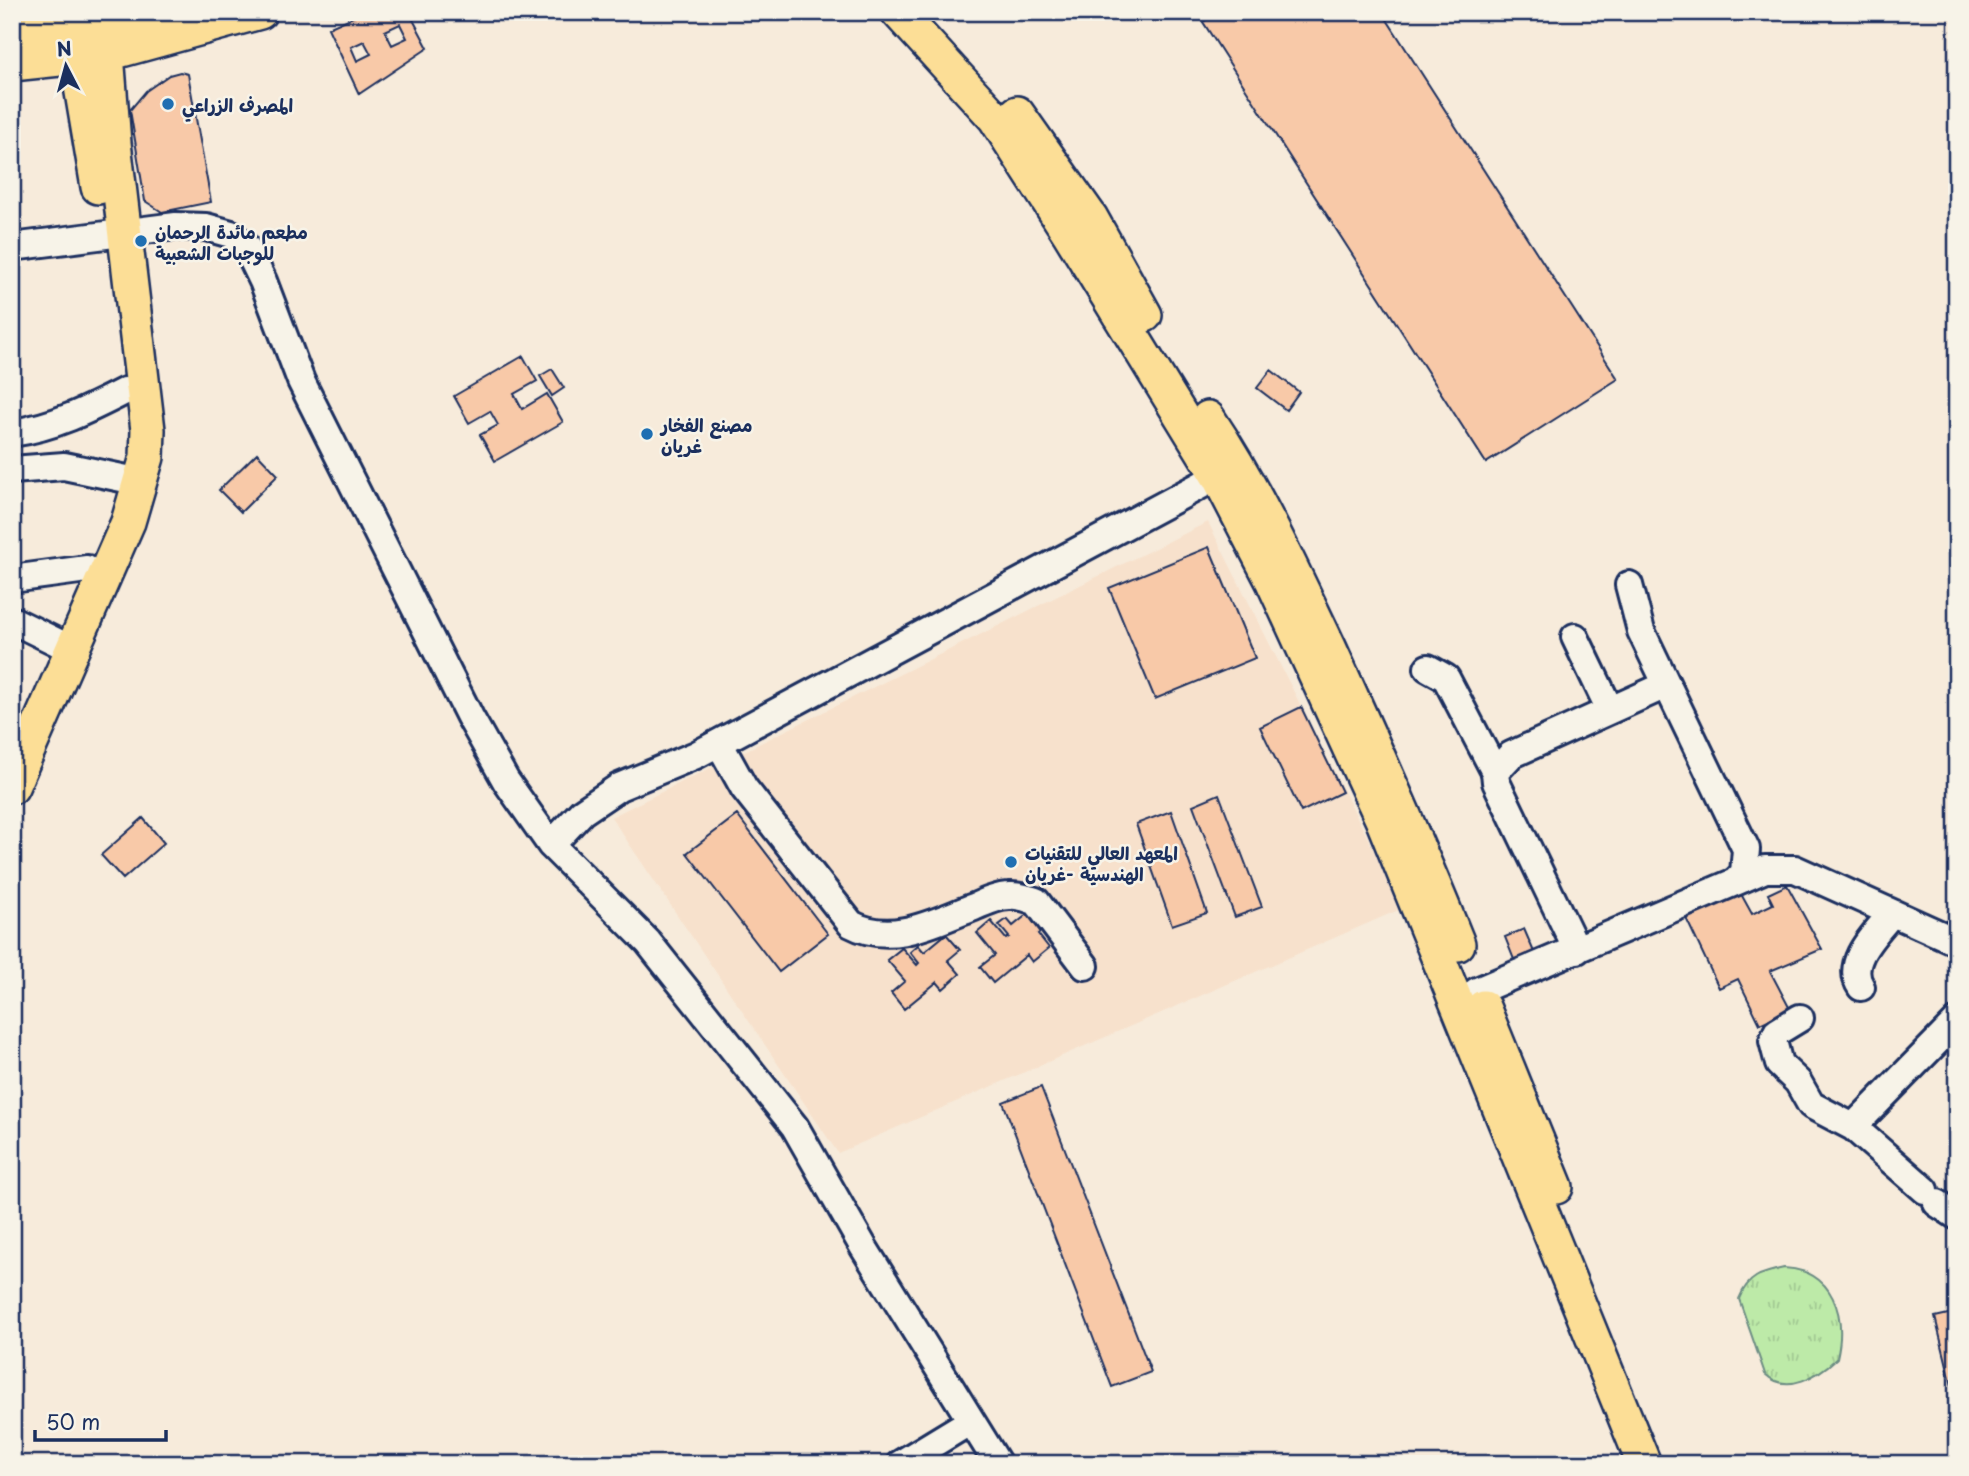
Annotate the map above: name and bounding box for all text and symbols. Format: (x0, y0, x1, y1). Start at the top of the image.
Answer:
north arrow (32, 32, 102, 102)
text: N (55, 33, 73, 63)
place label: المصرف الزراعي (182, 91, 293, 122)
marker: المصرف الزراعي (160, 96, 176, 112)
place label: مطعم مائدة الرحمان للوجبات الشعبية (155, 218, 308, 266)
marker: مطعم مائدة الرحمان للوجبات الشعبية (133, 233, 149, 249)
place label: مصنع الفخار غريان (659, 411, 752, 459)
marker: مصنع الفخار غريان (639, 426, 655, 442)
place label: المعهد العالي للتقنيات الهندسية -غريان (1025, 839, 1178, 887)
marker: المعهد العالي للتقنيات الهندسية -غريان (1003, 854, 1019, 870)
scale bar (35, 1399, 166, 1443)
text: 50 m (46, 1405, 100, 1437)

